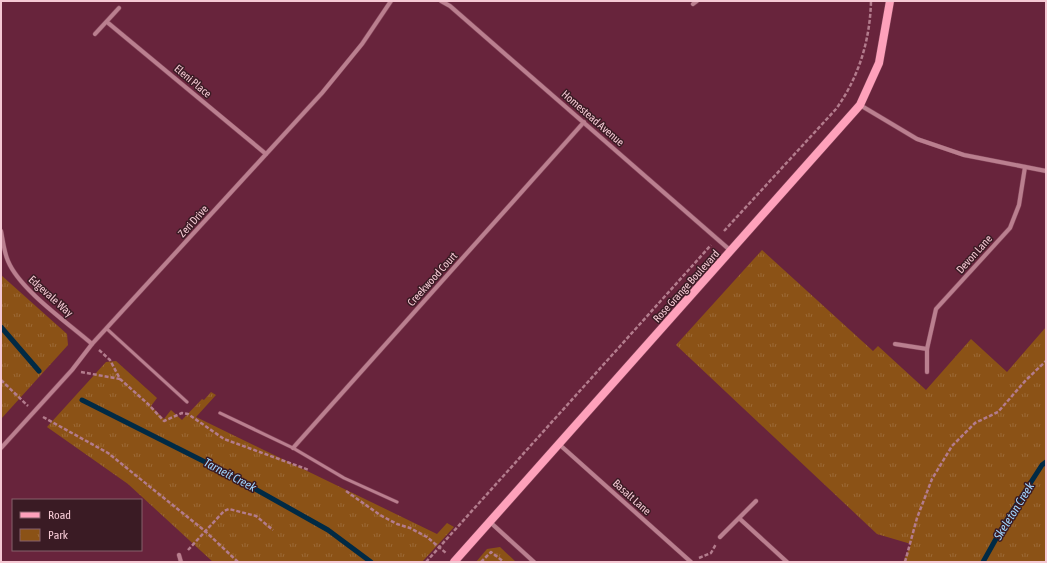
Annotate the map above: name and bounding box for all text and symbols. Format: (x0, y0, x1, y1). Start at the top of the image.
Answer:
street label: Eleni Place (172, 62, 214, 100)
street label: Homestead Avenue (559, 88, 627, 148)
street label: Zeri Drive (176, 203, 210, 239)
street label: Devon Lane (954, 232, 994, 276)
street label: Rose Grange Boulevard (651, 248, 721, 324)
street label: Creekwood Court (405, 250, 459, 308)
street label: Edgevale Way (26, 273, 76, 319)
water label: Tarneit Creek (201, 455, 259, 495)
street label: Basalt Lane (611, 477, 653, 517)
water label: Skeleton Creek (990, 479, 1038, 543)
legend (12, 499, 142, 551)
text: Road (48, 508, 71, 522)
text: Park (48, 528, 69, 542)

